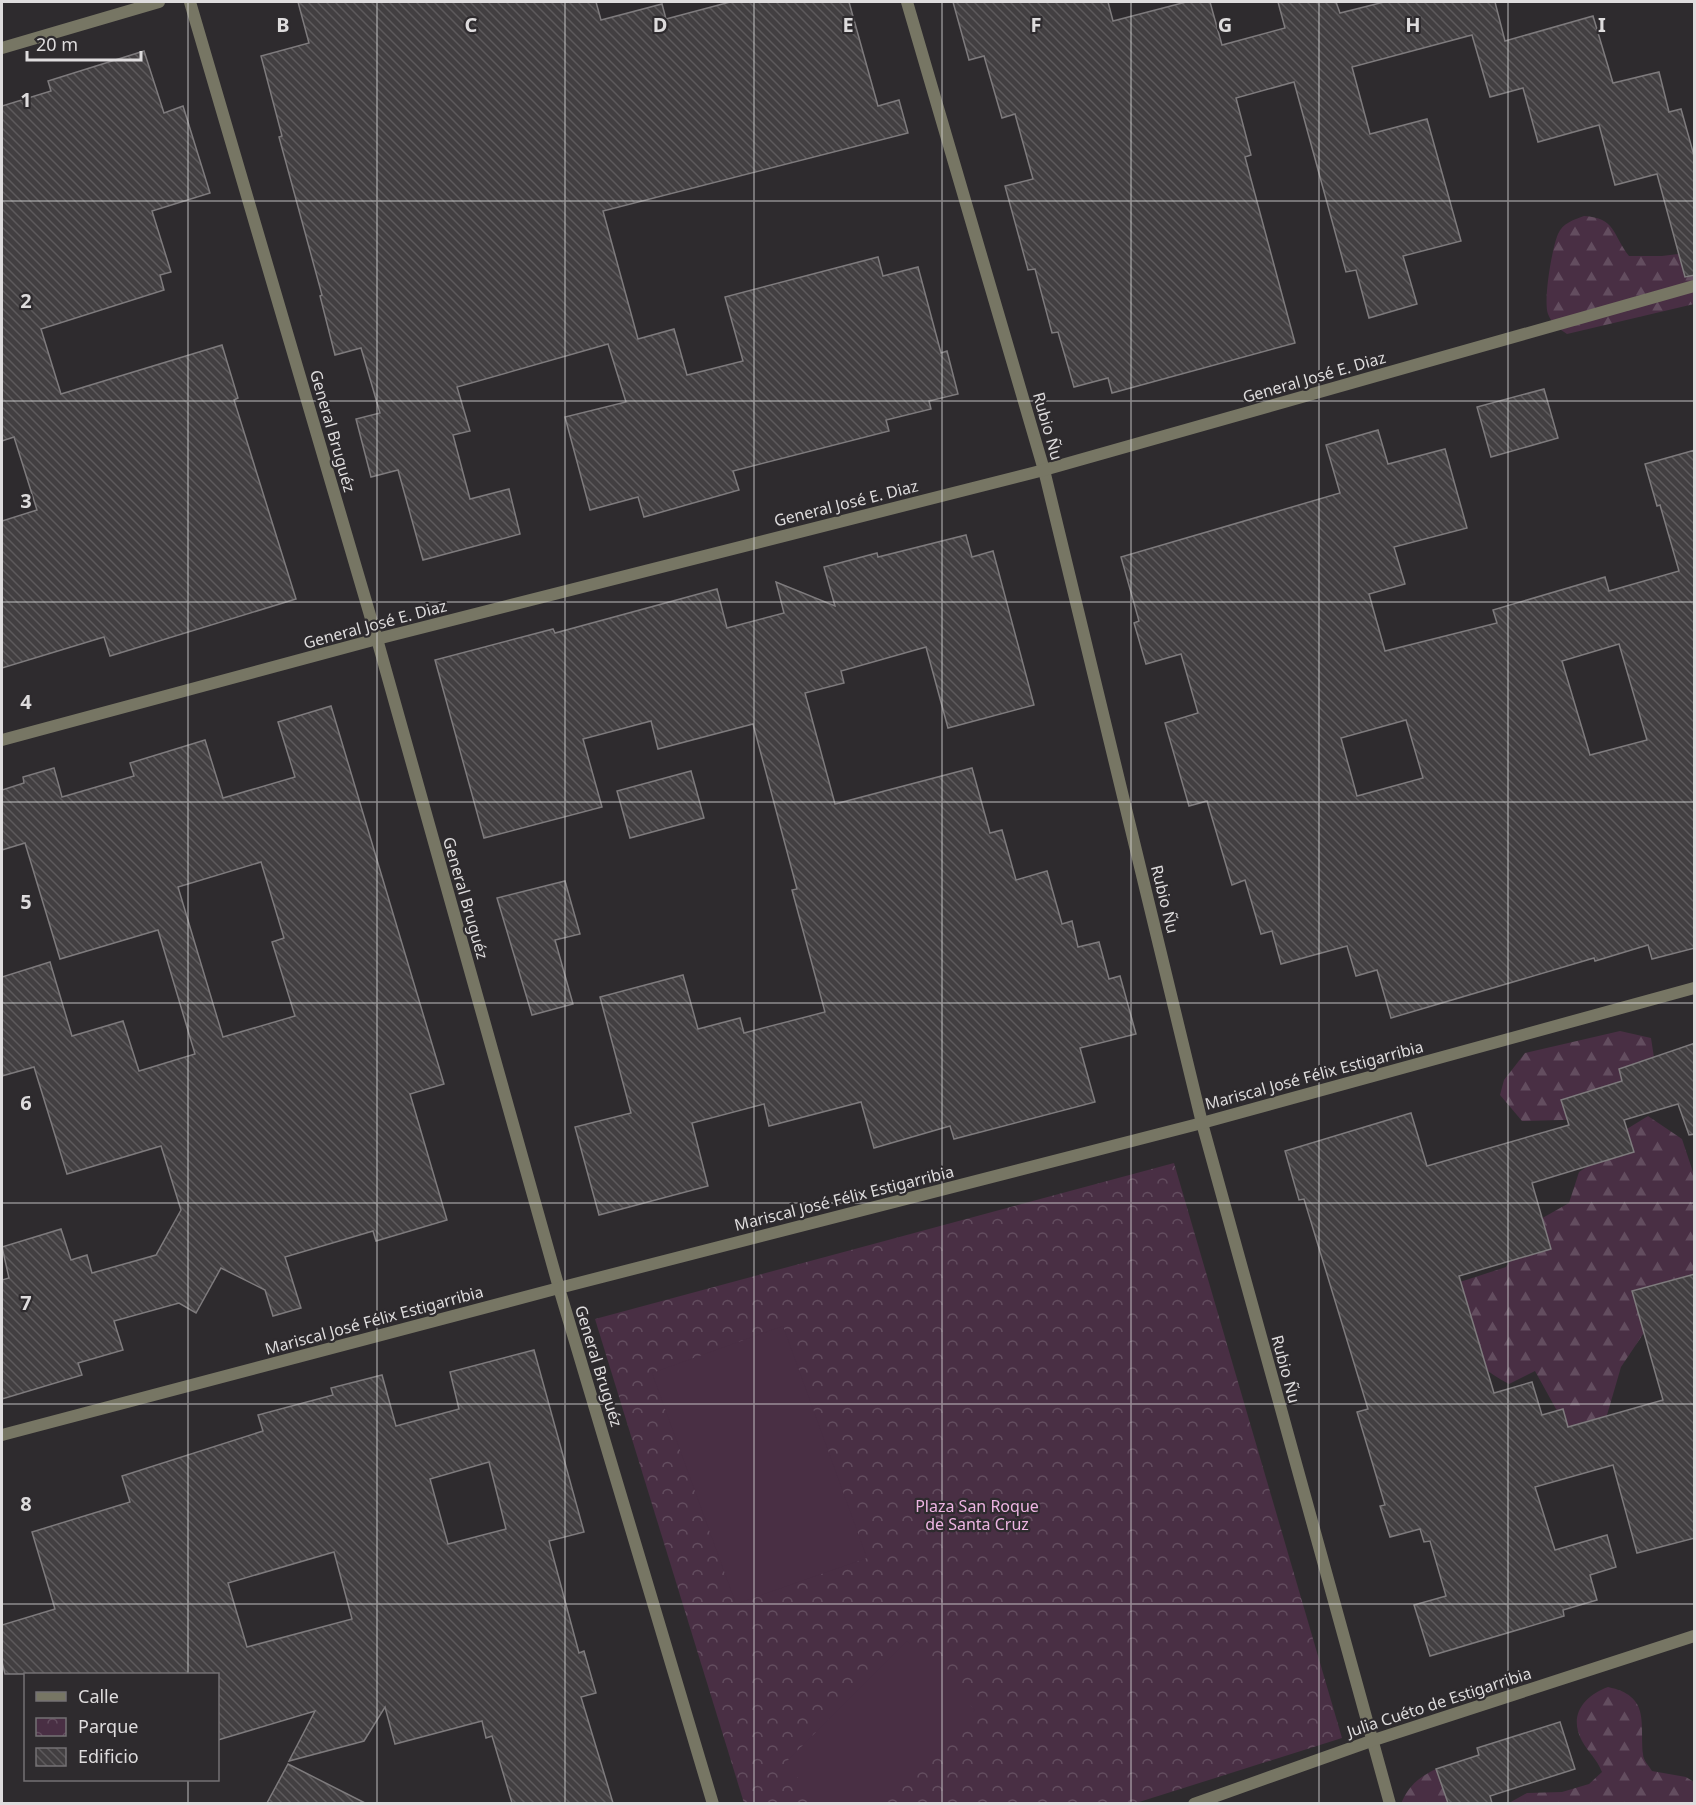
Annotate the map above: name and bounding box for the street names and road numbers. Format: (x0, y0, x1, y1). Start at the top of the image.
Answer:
street label: General José E. Diaz (1240, 346, 1388, 408)
street label: General Bruguéz (305, 367, 361, 495)
street label: Rubio Ñu (1028, 389, 1068, 463)
street label: General José E. Diaz (772, 474, 920, 532)
street label: General José E. Diaz (301, 594, 449, 654)
street label: General Bruguéz (438, 834, 494, 962)
street label: Rubio Ñu (1146, 863, 1184, 935)
street label: Mariscal José Félix Estigarribia (1202, 1035, 1426, 1115)
street label: Mariscal José Félix Estigarribia (732, 1160, 956, 1236)
street label: Mariscal José Félix Estigarribia (262, 1280, 486, 1360)
street label: General Bruguéz (570, 1302, 628, 1430)
street label: Rubio Ñu (1266, 1332, 1306, 1406)
street label: Julia Cuéto de Estigarribia (1342, 1662, 1534, 1743)

